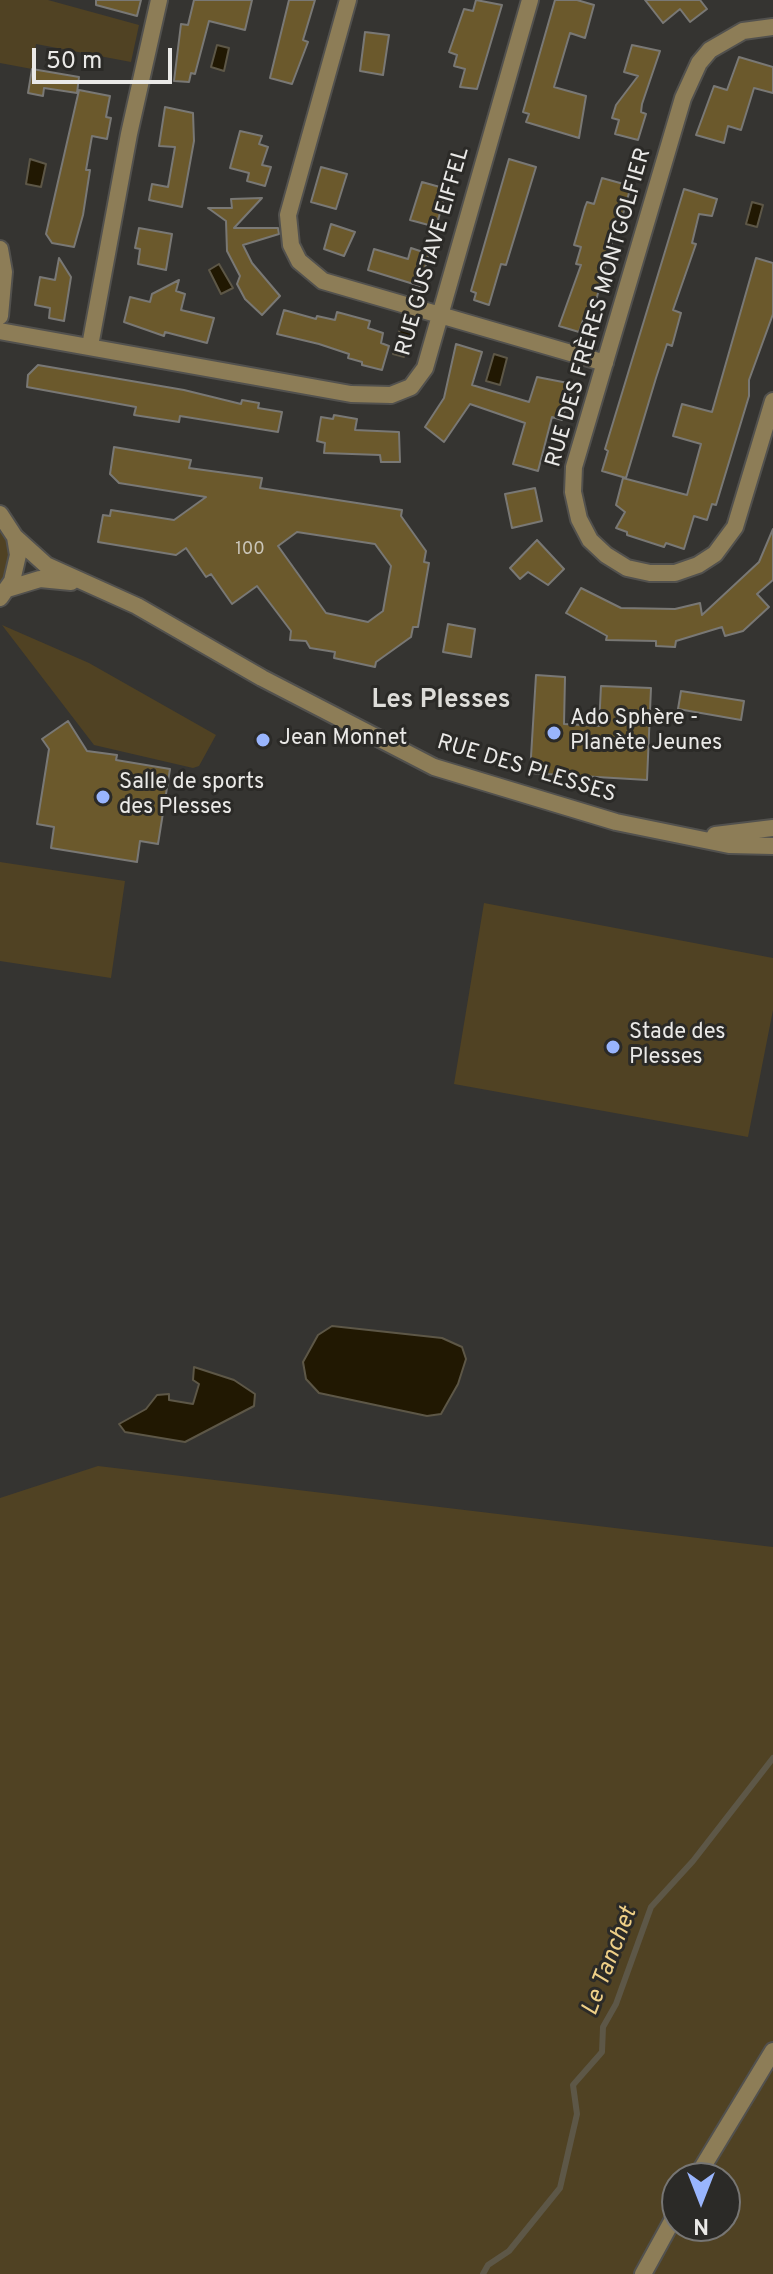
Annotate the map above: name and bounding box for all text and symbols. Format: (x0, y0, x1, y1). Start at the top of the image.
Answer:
scale bar (36, 32, 176, 82)
text: 50 m (46, 47, 102, 77)
street label: RUE GUSTAVE EIFFEL (392, 145, 476, 359)
street label: RUE DES FRÈRES MONTGOLFIER (542, 145, 658, 471)
house number: 100 (235, 539, 265, 561)
district label: Les Plesses (371, 686, 511, 718)
place label: Ado Sphère - Planète Jeunes (570, 707, 722, 758)
marker: Ado Sphère - Planète Jeunes (545, 724, 563, 742)
place label: Jean Monnet (279, 727, 407, 753)
street label: RUE DES PLESSES (433, 730, 619, 810)
marker: Jean Monnet (254, 731, 272, 749)
place label: Salle de sports des Plesses (119, 771, 264, 822)
marker: Salle de sports des Plesses (94, 788, 112, 806)
place label: Stade des Plesses (629, 1021, 726, 1072)
marker: Stade des Plesses (604, 1038, 622, 1056)
water label: Le Tanchet (577, 1904, 645, 2020)
north arrow (661, 2162, 741, 2242)
text: N (693, 2211, 709, 2238)

